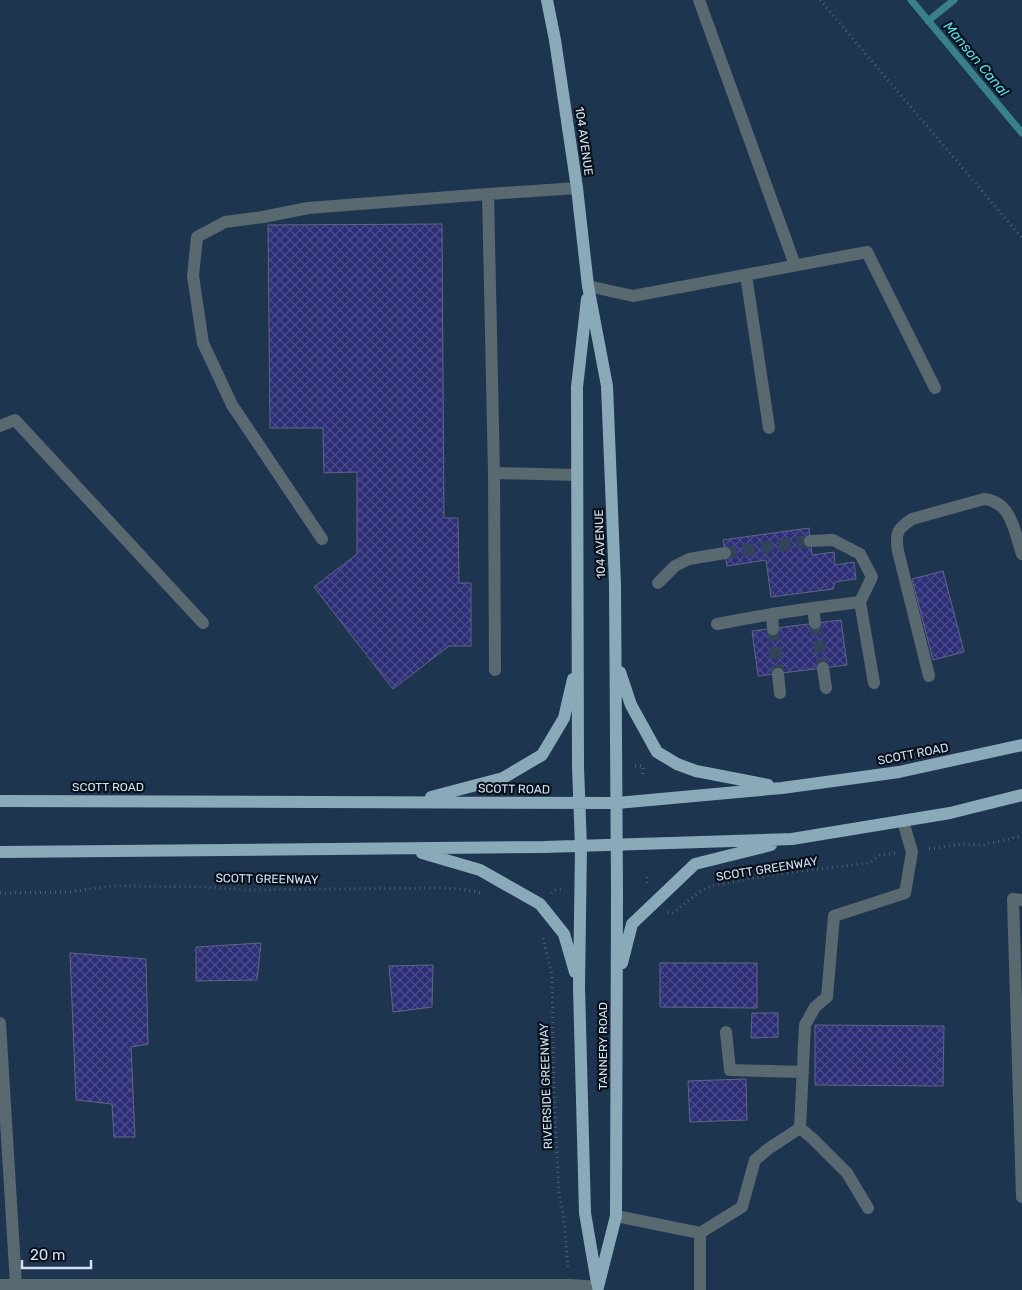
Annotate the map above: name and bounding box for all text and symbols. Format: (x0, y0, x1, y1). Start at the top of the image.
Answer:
water label: Manson Canal (940, 18, 1013, 100)
street label: 104 AVENUE (572, 106, 596, 176)
street label: 104 AVENUE (592, 509, 608, 579)
street label: SCOTT ROAD (876, 740, 950, 768)
street label: SCOTT ROAD (72, 780, 144, 794)
street label: SCOTT ROAD (478, 781, 550, 797)
street label: SCOTT GREENWAY (715, 854, 819, 884)
street label: SCOTT GREENWAY (215, 871, 319, 887)
street label: TANNERY ROAD (596, 1002, 610, 1090)
street label: RIVERSIDE GREENWAY (537, 1022, 555, 1149)
scale bar (22, 1238, 91, 1270)
text: 20 m (30, 1246, 65, 1264)

